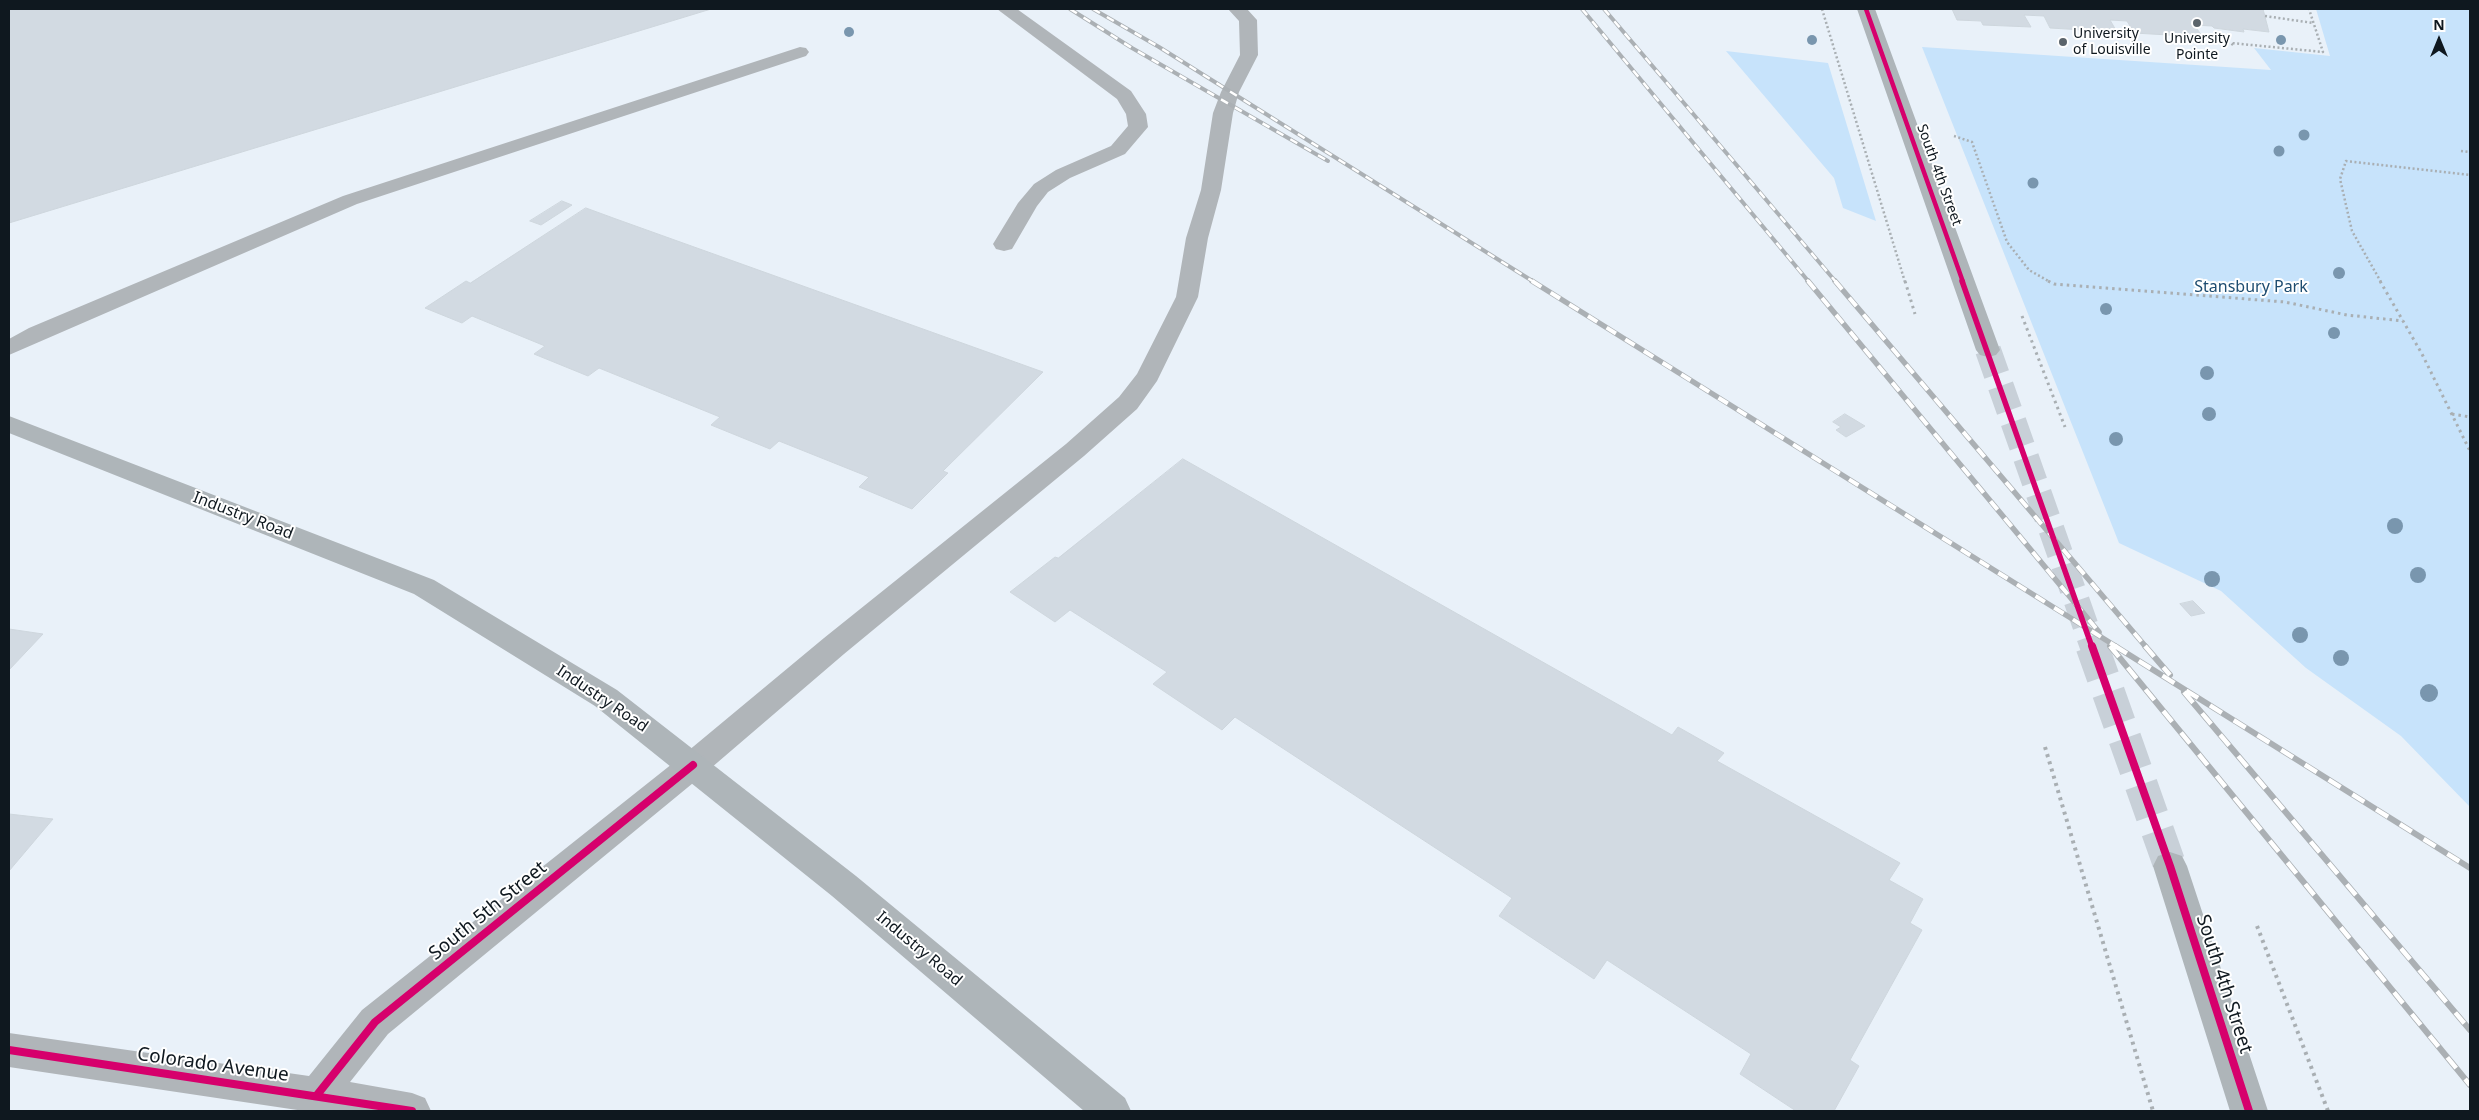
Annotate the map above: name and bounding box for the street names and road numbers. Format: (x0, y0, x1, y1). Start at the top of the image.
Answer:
street label: South 4th Street (1913, 122, 1965, 228)
street label: Industry Road (190, 488, 296, 544)
street label: Industry Road (553, 661, 651, 737)
street label: South 5th Street (425, 857, 551, 965)
street label: Industry Road (872, 908, 966, 990)
street label: South 4th Street (2191, 912, 2257, 1056)
street label: Colorado Avenue (136, 1043, 290, 1087)

